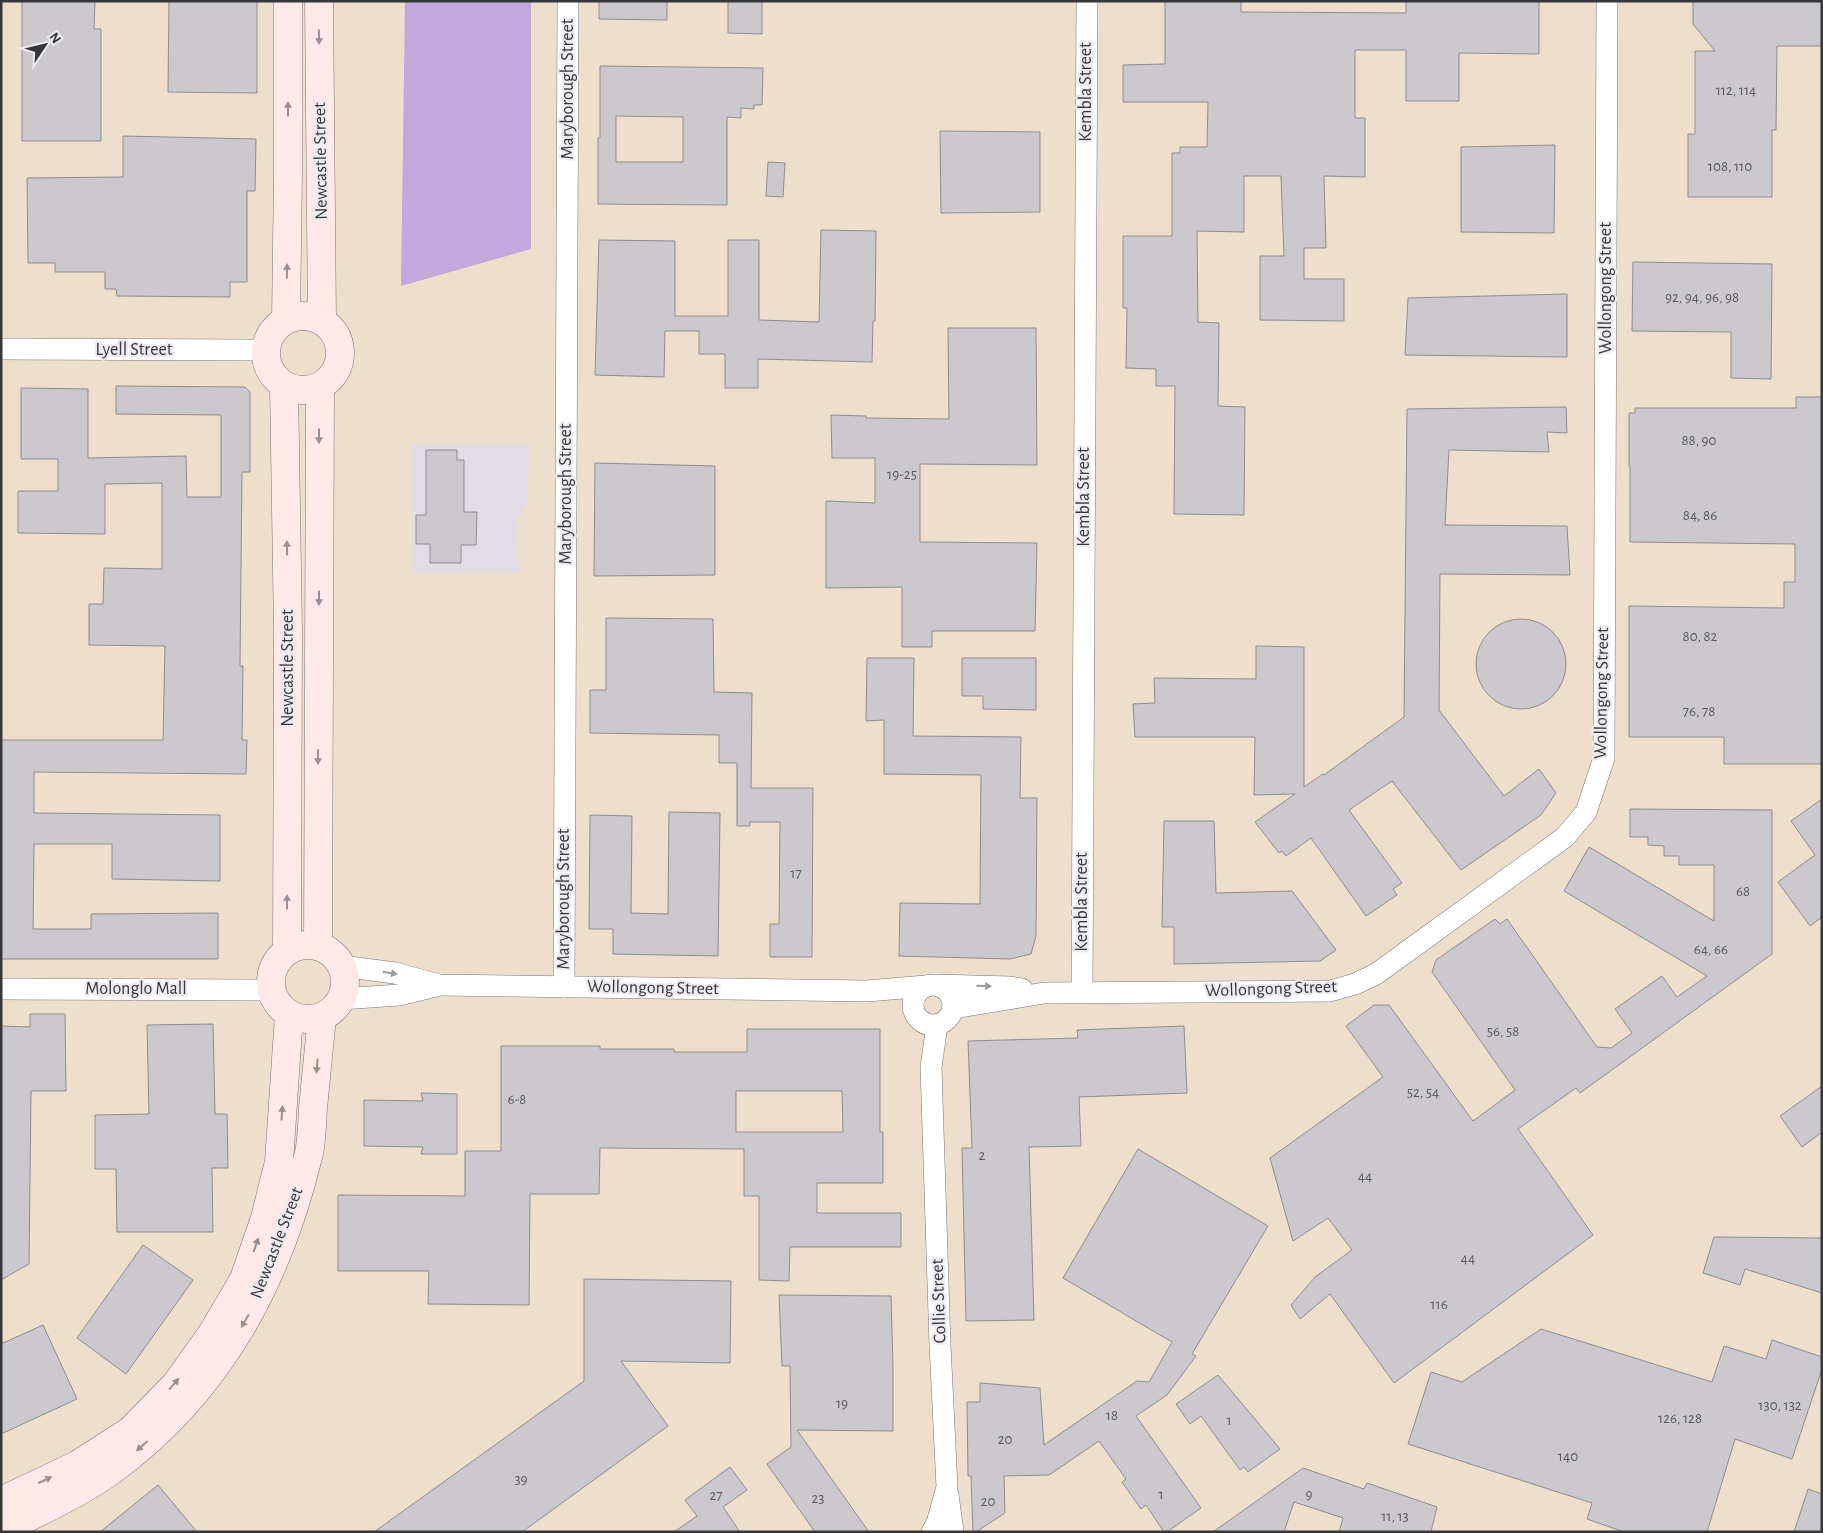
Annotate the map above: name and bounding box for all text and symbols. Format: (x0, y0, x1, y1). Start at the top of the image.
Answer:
street label: Maryborough Street (559, 18, 577, 160)
north arrow (20, 20, 70, 70)
text: N (46, 30, 63, 46)
one-way arrow (315, 30, 323, 46)
street label: Kembla Street (1077, 42, 1095, 142)
house number: 112, 114 (1716, 83, 1756, 98)
one-way arrow (284, 100, 292, 116)
street label: Newcastle Street (311, 102, 331, 220)
house number: 108, 110 (1708, 159, 1752, 174)
street label: Wollongong Street (1597, 222, 1615, 354)
one-way arrow (283, 263, 291, 279)
house number: 92, 94, 96, 98 (1665, 290, 1739, 305)
street label: Lyell Street (95, 341, 173, 359)
street label: Maryborough Street (557, 423, 575, 565)
one-way arrow (315, 428, 323, 444)
house number: 88, 90 (1681, 433, 1717, 448)
street label: Kembla Street (1075, 447, 1093, 547)
house number: 19-25 (887, 467, 917, 482)
house number: 84, 86 (1683, 508, 1717, 523)
one-way arrow (283, 540, 291, 556)
one-way arrow (315, 591, 323, 607)
street label: Newcastle Street (279, 609, 297, 727)
street label: Wollongong Street (1592, 627, 1612, 759)
house number: 80, 82 (1683, 629, 1718, 644)
house number: 76, 78 (1683, 704, 1715, 719)
one-way arrow (314, 750, 322, 766)
street label: Maryborough Street (555, 828, 573, 970)
street label: Kembla Street (1073, 852, 1091, 952)
house number: 17 (790, 866, 802, 881)
house number: 68 (1736, 884, 1750, 899)
one-way arrow (283, 894, 291, 910)
house number: 64, 66 (1694, 942, 1728, 957)
one-way arrow (382, 969, 398, 977)
street label: Wollongong Street (587, 978, 719, 998)
street label: Wollongong Street (1205, 978, 1337, 1000)
street label: Molonglo Mall (85, 980, 187, 998)
one-way arrow (977, 982, 993, 990)
house number: 56, 58 (1487, 1024, 1519, 1039)
one-way arrow (313, 1058, 321, 1074)
house number: 52, 54 (1407, 1085, 1439, 1100)
house number: 6-8 (508, 1092, 526, 1107)
one-way arrow (279, 1105, 287, 1121)
house number: 2 (979, 1148, 986, 1163)
house number: 44 (1358, 1169, 1372, 1184)
street label: Newcastle Street (248, 1185, 307, 1301)
one-way arrow (252, 1237, 260, 1252)
house number: 44 (1461, 1251, 1475, 1266)
street label: Collie Street (929, 1258, 949, 1344)
house number: 116 (1430, 1297, 1448, 1312)
one-way arrow (240, 1314, 249, 1327)
one-way arrow (169, 1378, 180, 1391)
house number: 19 (836, 1396, 848, 1411)
house number: 130, 132 (1758, 1398, 1802, 1413)
house number: 18 (1106, 1408, 1118, 1423)
house number: 126, 128 (1658, 1411, 1702, 1426)
house number: 1 (1226, 1413, 1232, 1428)
house number: 20 (998, 1432, 1012, 1447)
one-way arrow (136, 1440, 149, 1451)
house number: 140 (1558, 1449, 1578, 1464)
house number: 39 (514, 1472, 528, 1487)
one-way arrow (38, 1476, 52, 1484)
house number: 1 (1158, 1487, 1164, 1502)
house number: 9 (1305, 1487, 1313, 1502)
house number: 27 (709, 1488, 723, 1503)
house number: 23 (811, 1491, 825, 1506)
house number: 20 (981, 1494, 995, 1509)
house number: 11, 13 (1381, 1509, 1409, 1524)

